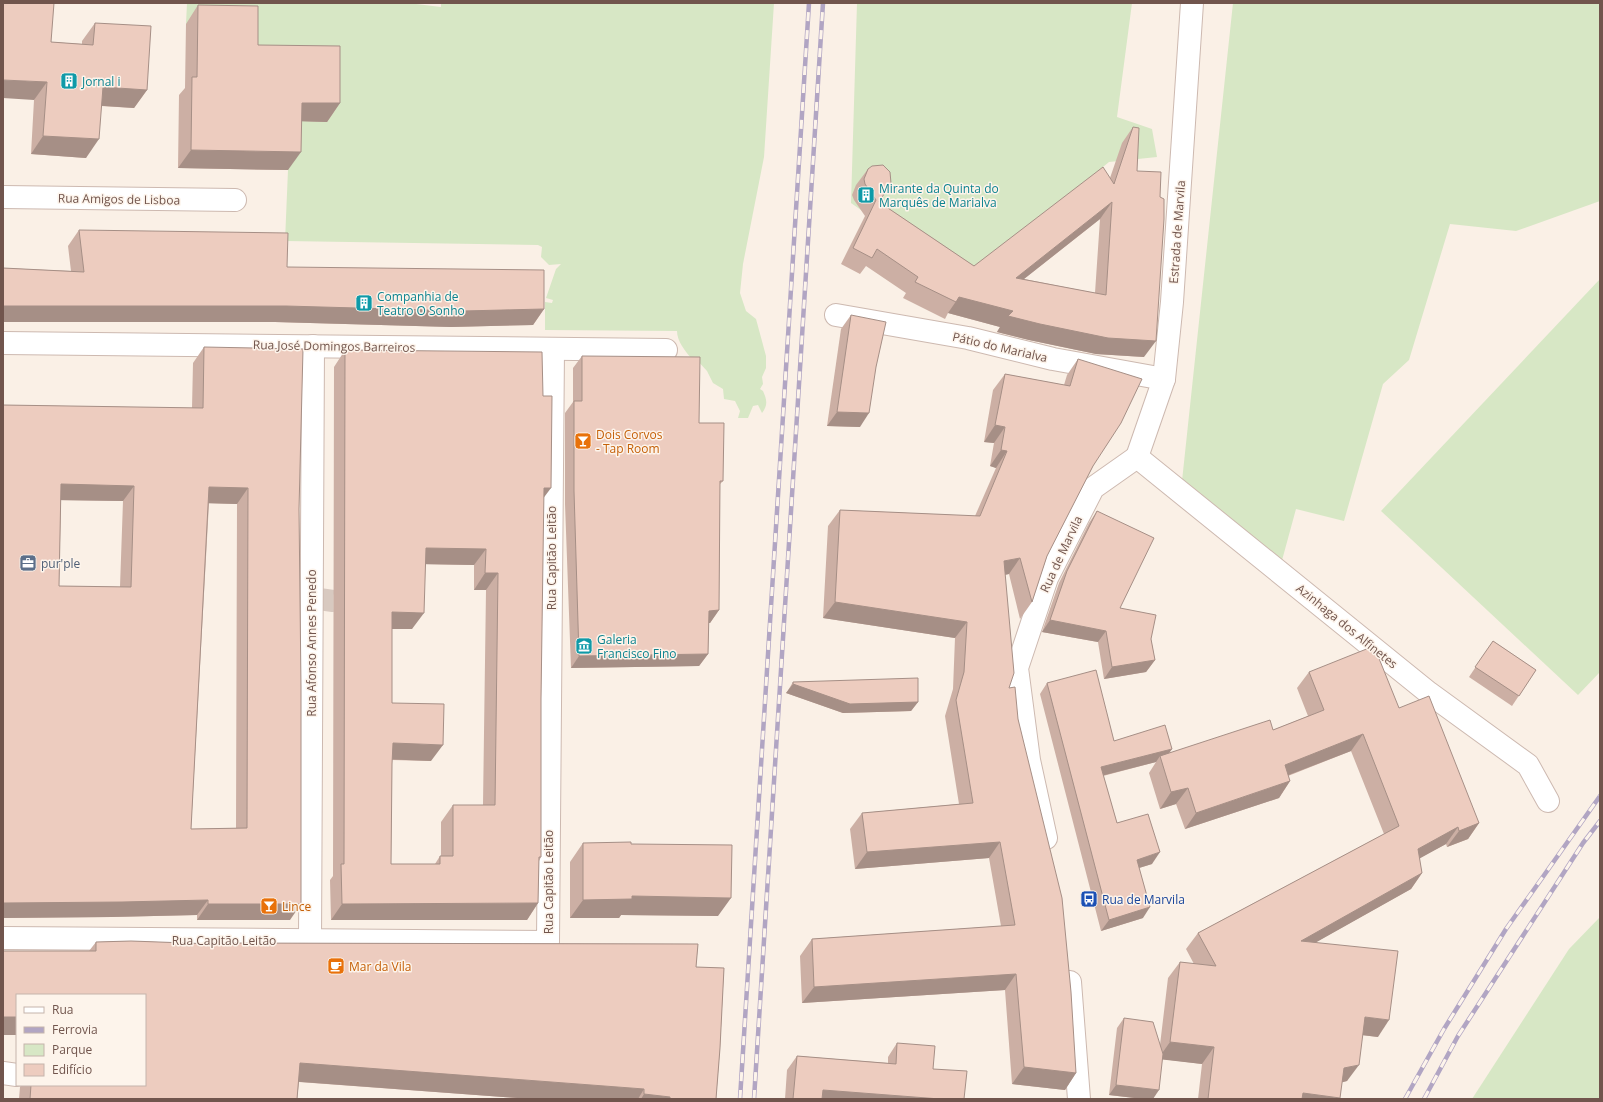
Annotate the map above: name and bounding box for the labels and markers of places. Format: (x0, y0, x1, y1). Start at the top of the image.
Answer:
building icon: Jornal i (59, 71, 79, 91)
place label: Jornal i (81, 73, 121, 90)
place label: Mirante da Quinta do Marquês de Marialva (879, 180, 999, 211)
building icon: Mirante da Quinta do Marquês de Marialva (856, 185, 876, 205)
place label: Companhia de Teatro O Sonho (377, 288, 465, 319)
building icon: Companhia de Teatro O Sonho (354, 293, 374, 313)
place label: Dois Corvos - Tap Room (596, 426, 663, 457)
bar icon: Dois Corvos - Tap Room (573, 431, 593, 451)
office icon: pur'ple (18, 553, 38, 573)
place label: pur'ple (41, 555, 81, 572)
place label: Galeria Francisco Fino (597, 631, 677, 662)
museum icon: Galeria Francisco Fino (574, 636, 594, 656)
bus stop icon: Rua de Marvila (1079, 889, 1099, 909)
place label: Rua de Marvila (1102, 891, 1185, 908)
bar icon: Lince (259, 896, 279, 916)
place label: Lince (282, 898, 311, 915)
cafe icon: Mar da Vila (326, 956, 346, 976)
place label: Mar da Vila (349, 958, 412, 975)

